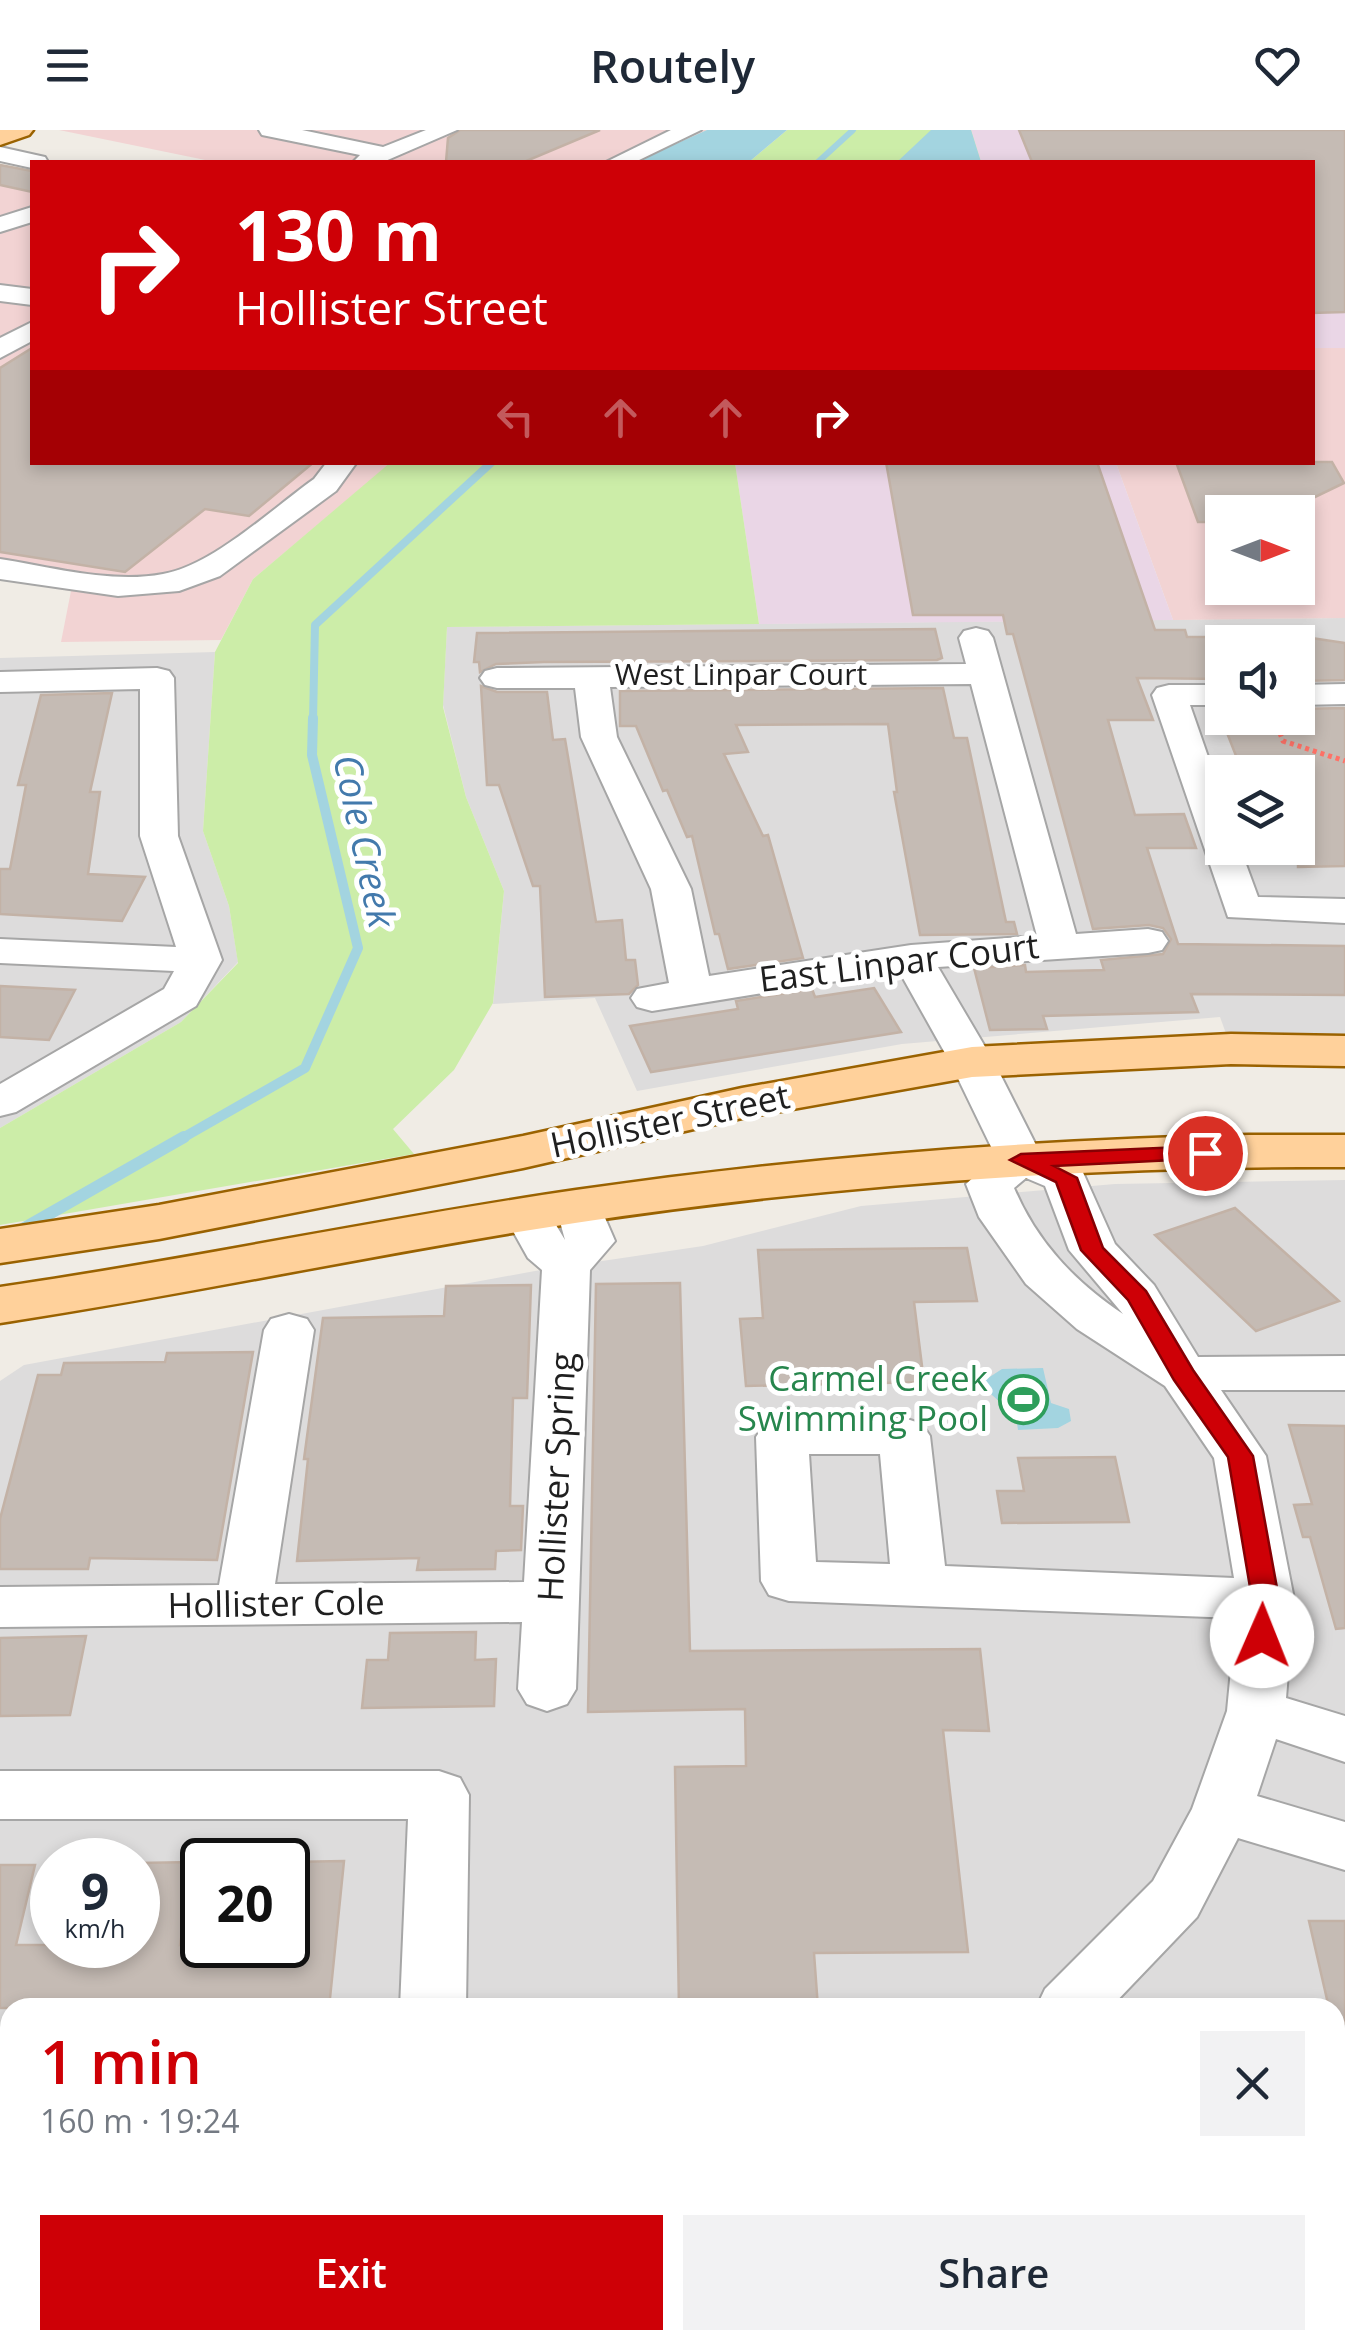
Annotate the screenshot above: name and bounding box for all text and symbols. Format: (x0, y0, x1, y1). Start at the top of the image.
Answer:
text: Routely (590, 35, 755, 96)
icon: menu (40, 38, 95, 93)
icon: heart (1250, 38, 1305, 93)
text: 130 m (235, 186, 442, 282)
icon: right (70, 200, 200, 330)
text: Hollister Street (235, 277, 548, 338)
icon: left (488, 390, 543, 445)
icon: ahead (593, 390, 648, 445)
icon: ahead (698, 390, 753, 445)
icon: right (803, 390, 858, 445)
north arrow (1205, 495, 1315, 605)
map controls (1205, 495, 1315, 865)
button: sound (1205, 625, 1315, 735)
street label: West Linpar Court (615, 653, 867, 694)
water label: Cole Creek (322, 749, 410, 933)
button: layers (1205, 755, 1315, 865)
street label: East Linpar Court (756, 921, 1041, 1002)
street label: Hollister Street (546, 1071, 794, 1168)
pin (1163, 1111, 1248, 1196)
icon: arrive (1178, 1126, 1233, 1181)
street label: Hollister Spring (525, 1351, 586, 1603)
place label: Carmel Creek Swimming Pool (738, 1354, 989, 1441)
sports icon: Carmel Creek Swimming Pool (997, 1373, 1049, 1425)
street label: Hollister Cole (167, 1577, 385, 1628)
position arrow (1210, 1584, 1314, 1688)
speed limit sign: 20 (180, 1838, 310, 1968)
text: 9 (81, 1857, 109, 1925)
text: km/h (65, 1911, 125, 1945)
text: 1 min (40, 2020, 202, 2102)
button: close (1200, 2031, 1305, 2136)
text: 160 m · 19:24 (40, 2099, 239, 2142)
button: Exit (40, 2215, 663, 2330)
button: Share (683, 2215, 1305, 2330)

